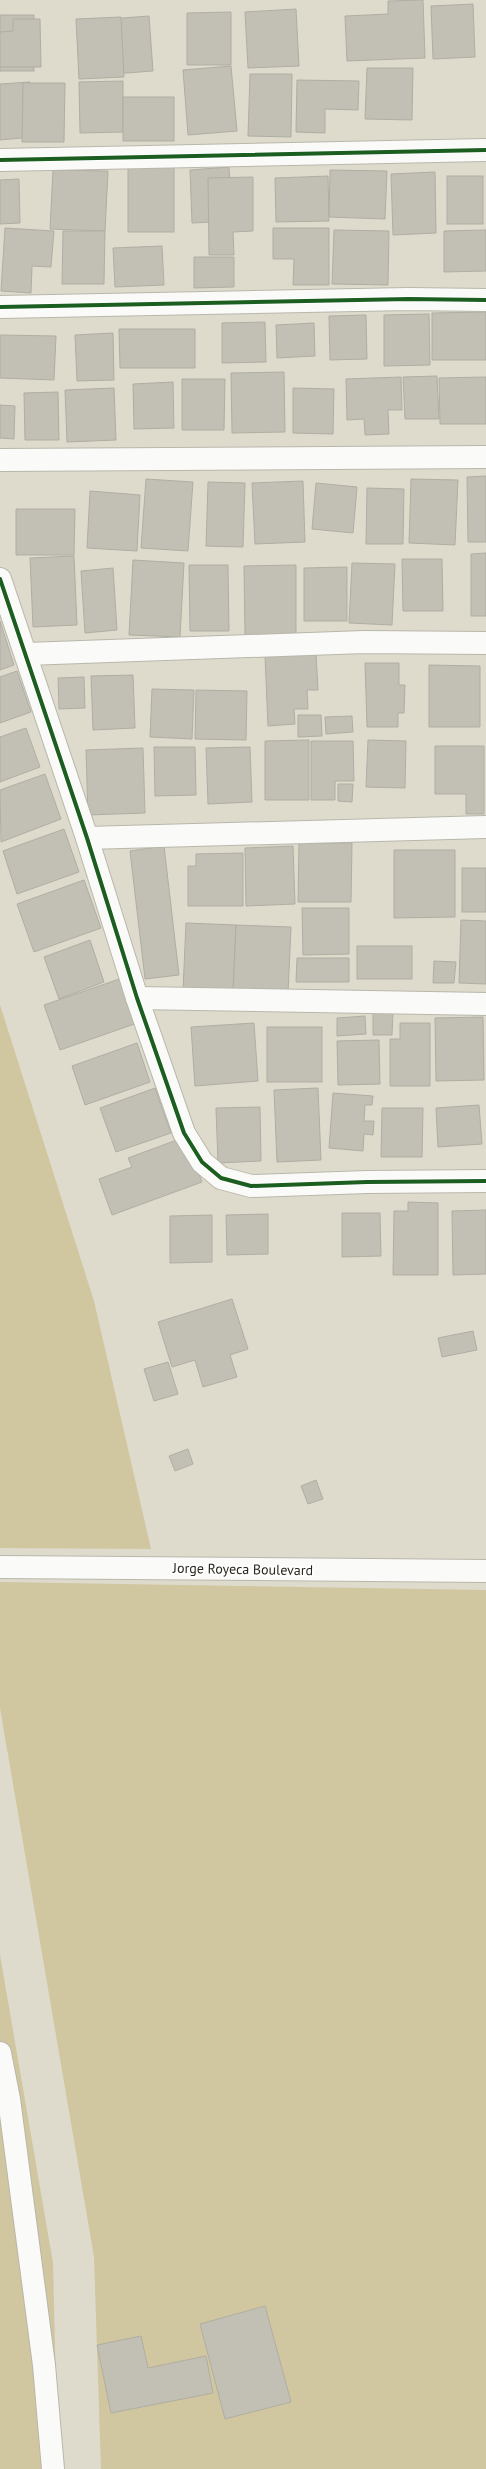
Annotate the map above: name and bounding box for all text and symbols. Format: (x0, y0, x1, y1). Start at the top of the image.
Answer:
street label: Jorge Royeca Boulevard (172, 1559, 313, 1579)

